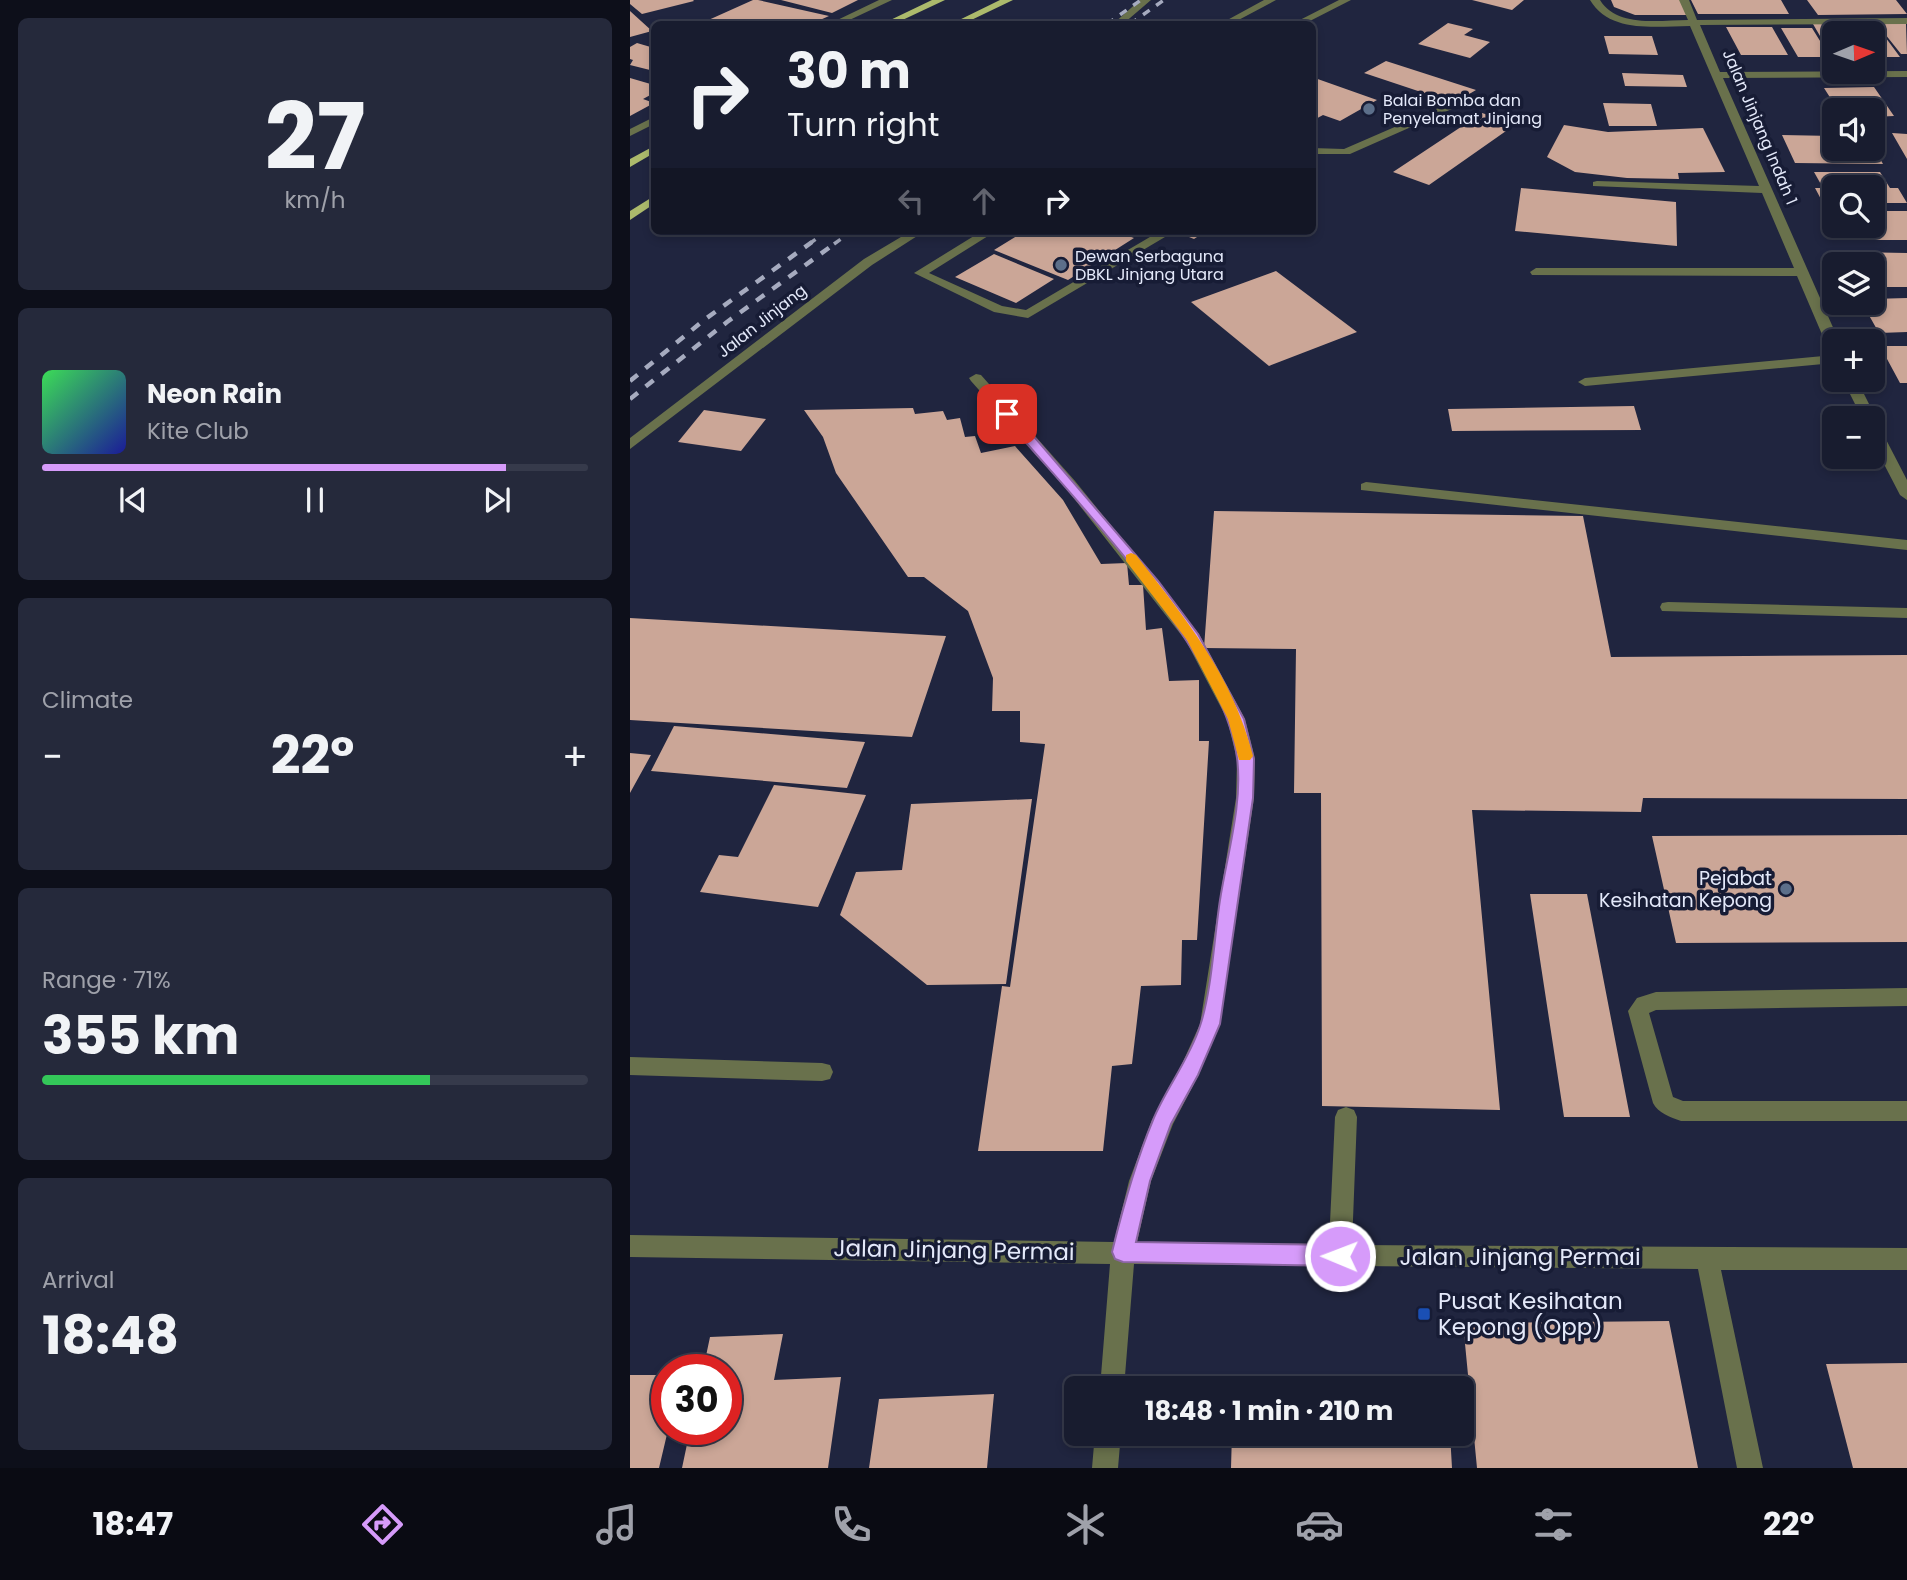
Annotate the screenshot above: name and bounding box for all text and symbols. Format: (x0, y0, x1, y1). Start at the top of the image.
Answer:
north arrow (1822, 21, 1885, 84)
map controls (1822, 21, 1885, 469)
text: 30 m (787, 37, 911, 105)
street label: Jalan Jinjang Indah 1 (1717, 46, 1803, 208)
icon: right (672, 49, 763, 140)
text: 27 (265, 73, 365, 201)
place label: Balai Bomba dan Penyelamat Jinjang (1383, 89, 1542, 130)
button: sound (1822, 98, 1885, 161)
marker: Balai Bomba dan Penyelamat Jinjang (1361, 101, 1377, 117)
text: Turn right (787, 102, 939, 147)
button: search (1822, 175, 1885, 238)
icon: left (892, 182, 930, 220)
icon: ahead (965, 182, 1003, 220)
icon: right (1038, 182, 1076, 220)
text: km/h (284, 184, 346, 216)
place label: Dewan Serbaguna DBKL Jinjang Utara (1075, 245, 1224, 286)
button: layers (1822, 252, 1885, 315)
marker: Dewan Serbaguna DBKL Jinjang Utara (1053, 257, 1069, 273)
street label: Jalan Jinjang (713, 279, 811, 363)
button: + (1822, 329, 1885, 392)
text: Neon Rain (147, 376, 282, 412)
pin (977, 384, 1037, 444)
icon: arrive (988, 395, 1026, 433)
button: − (1822, 406, 1885, 469)
text: Kite Club (147, 415, 249, 447)
icon: previous (114, 481, 152, 519)
icon: pause (296, 481, 334, 519)
icon: next (478, 481, 516, 519)
text: Climate (42, 684, 133, 716)
text: 22° (271, 719, 354, 792)
text: − (42, 730, 63, 783)
text: + (562, 730, 588, 783)
place label: Pejabat Kesihatan Kepong (1599, 865, 1772, 914)
marker: Pejabat Kesihatan Kepong (1778, 881, 1794, 897)
text: Range · 71% (42, 964, 171, 996)
text: 355 km (42, 999, 239, 1072)
position arrow (1303, 1219, 1377, 1293)
street label: Jalan Jinjang Permai (833, 1232, 1075, 1268)
street label: Jalan Jinjang Permai (1399, 1241, 1641, 1273)
text: Arrival (42, 1264, 114, 1296)
place label: Pusat Kesihatan Kepong (Opp) (1438, 1285, 1623, 1343)
text: 18:48 (42, 1299, 179, 1372)
marker: Pusat Kesihatan Kepong (Opp) (1416, 1306, 1432, 1322)
speed limit sign: 30 (651, 1354, 742, 1445)
text: 18:48 · 1 min · 210 m (1145, 1393, 1393, 1429)
icon: directions (358, 1500, 407, 1549)
icon: music (592, 1500, 641, 1549)
icon: phone (827, 1500, 876, 1549)
icon: climate (1061, 1500, 1110, 1549)
icon: car (1295, 1500, 1344, 1549)
icon: filters (1529, 1500, 1578, 1549)
text: 18:47 (93, 1501, 173, 1546)
text: 22° (1763, 1501, 1814, 1546)

